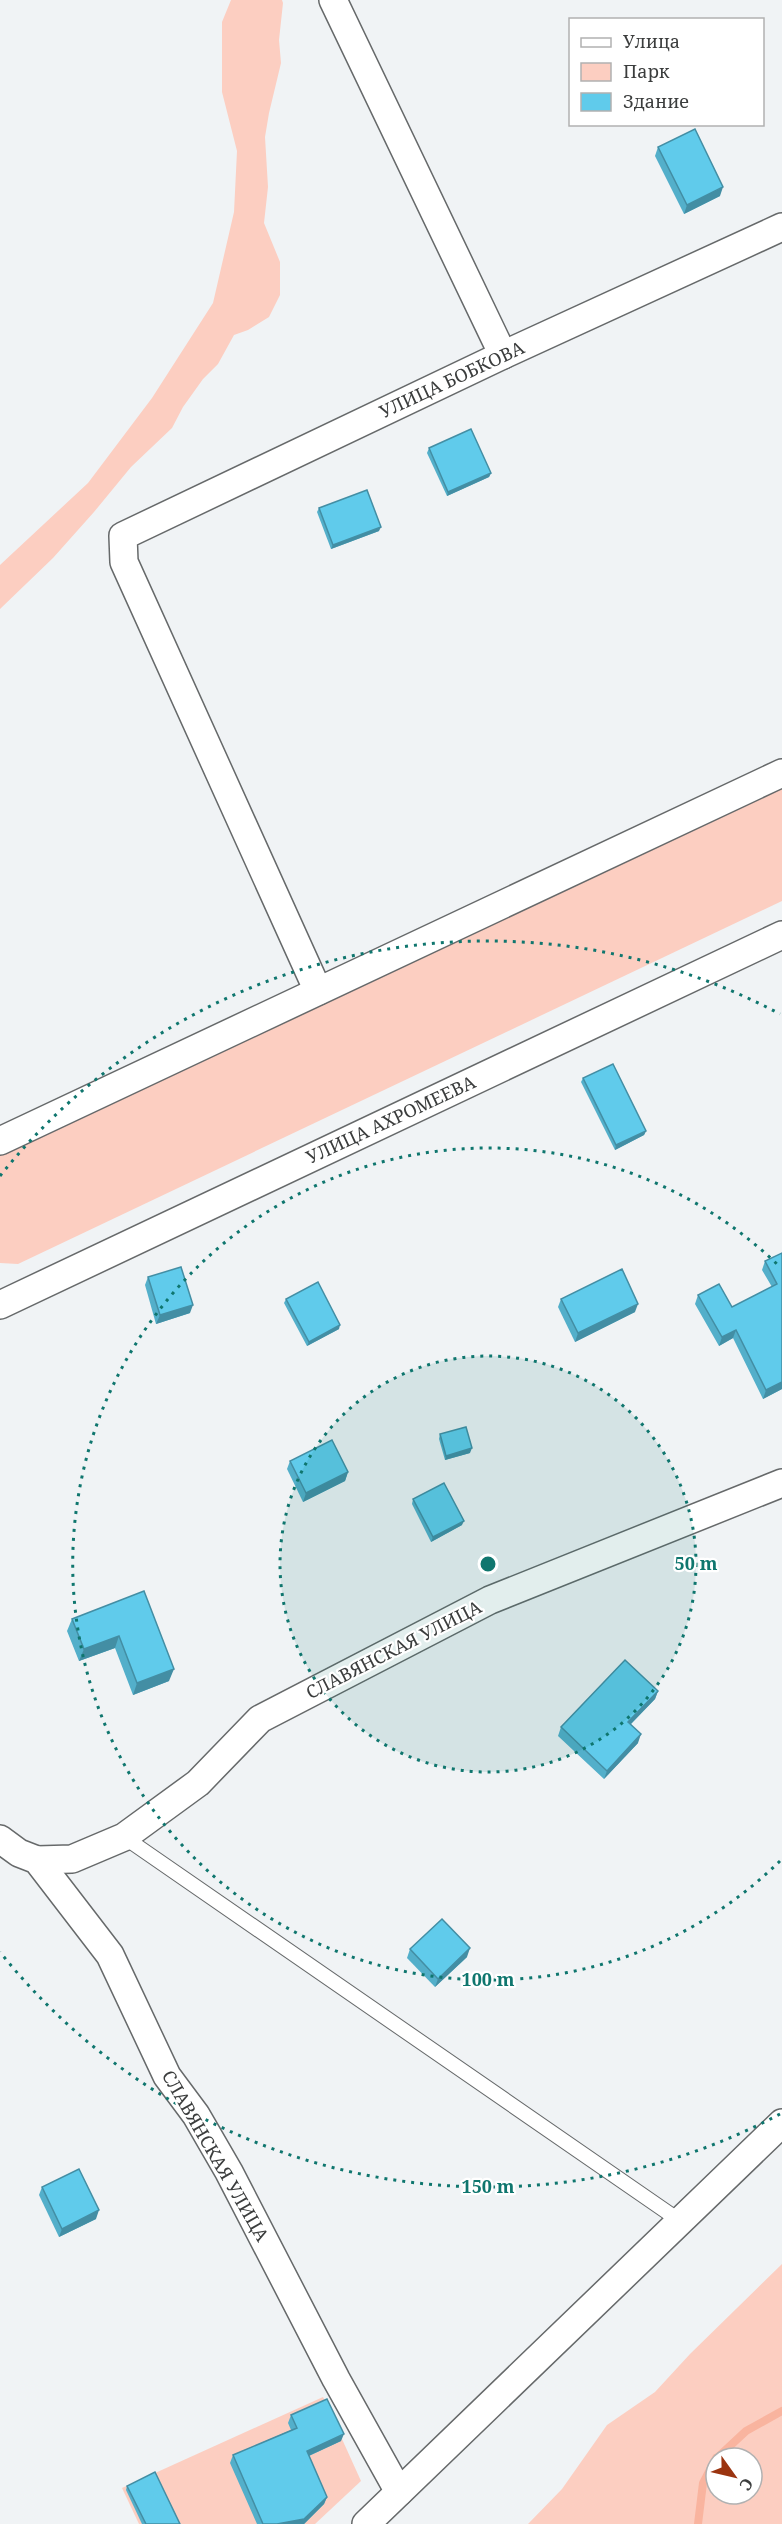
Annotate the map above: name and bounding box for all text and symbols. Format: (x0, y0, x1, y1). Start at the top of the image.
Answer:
legend (569, 18, 764, 126)
text: Улица (623, 29, 680, 53)
text: Парк (623, 59, 670, 83)
text: Здание (623, 89, 689, 113)
street label: УЛИЦА БОБКОВА (375, 335, 528, 423)
street label: УЛИЦА АХРОМЕЕВА (302, 1069, 479, 1169)
text: 50 m (675, 1551, 718, 1575)
centre of rings (478, 1554, 498, 1574)
street label: СЛАВЯНСКАЯ УЛИЦА (302, 1594, 486, 1704)
text: 100 m (462, 1967, 515, 1991)
street label: СЛАВЯНСКАЯ УЛИЦА (157, 2065, 275, 2246)
text: 150 m (462, 2174, 515, 2198)
north arrow (704, 2446, 764, 2506)
text: С (734, 2474, 758, 2495)

